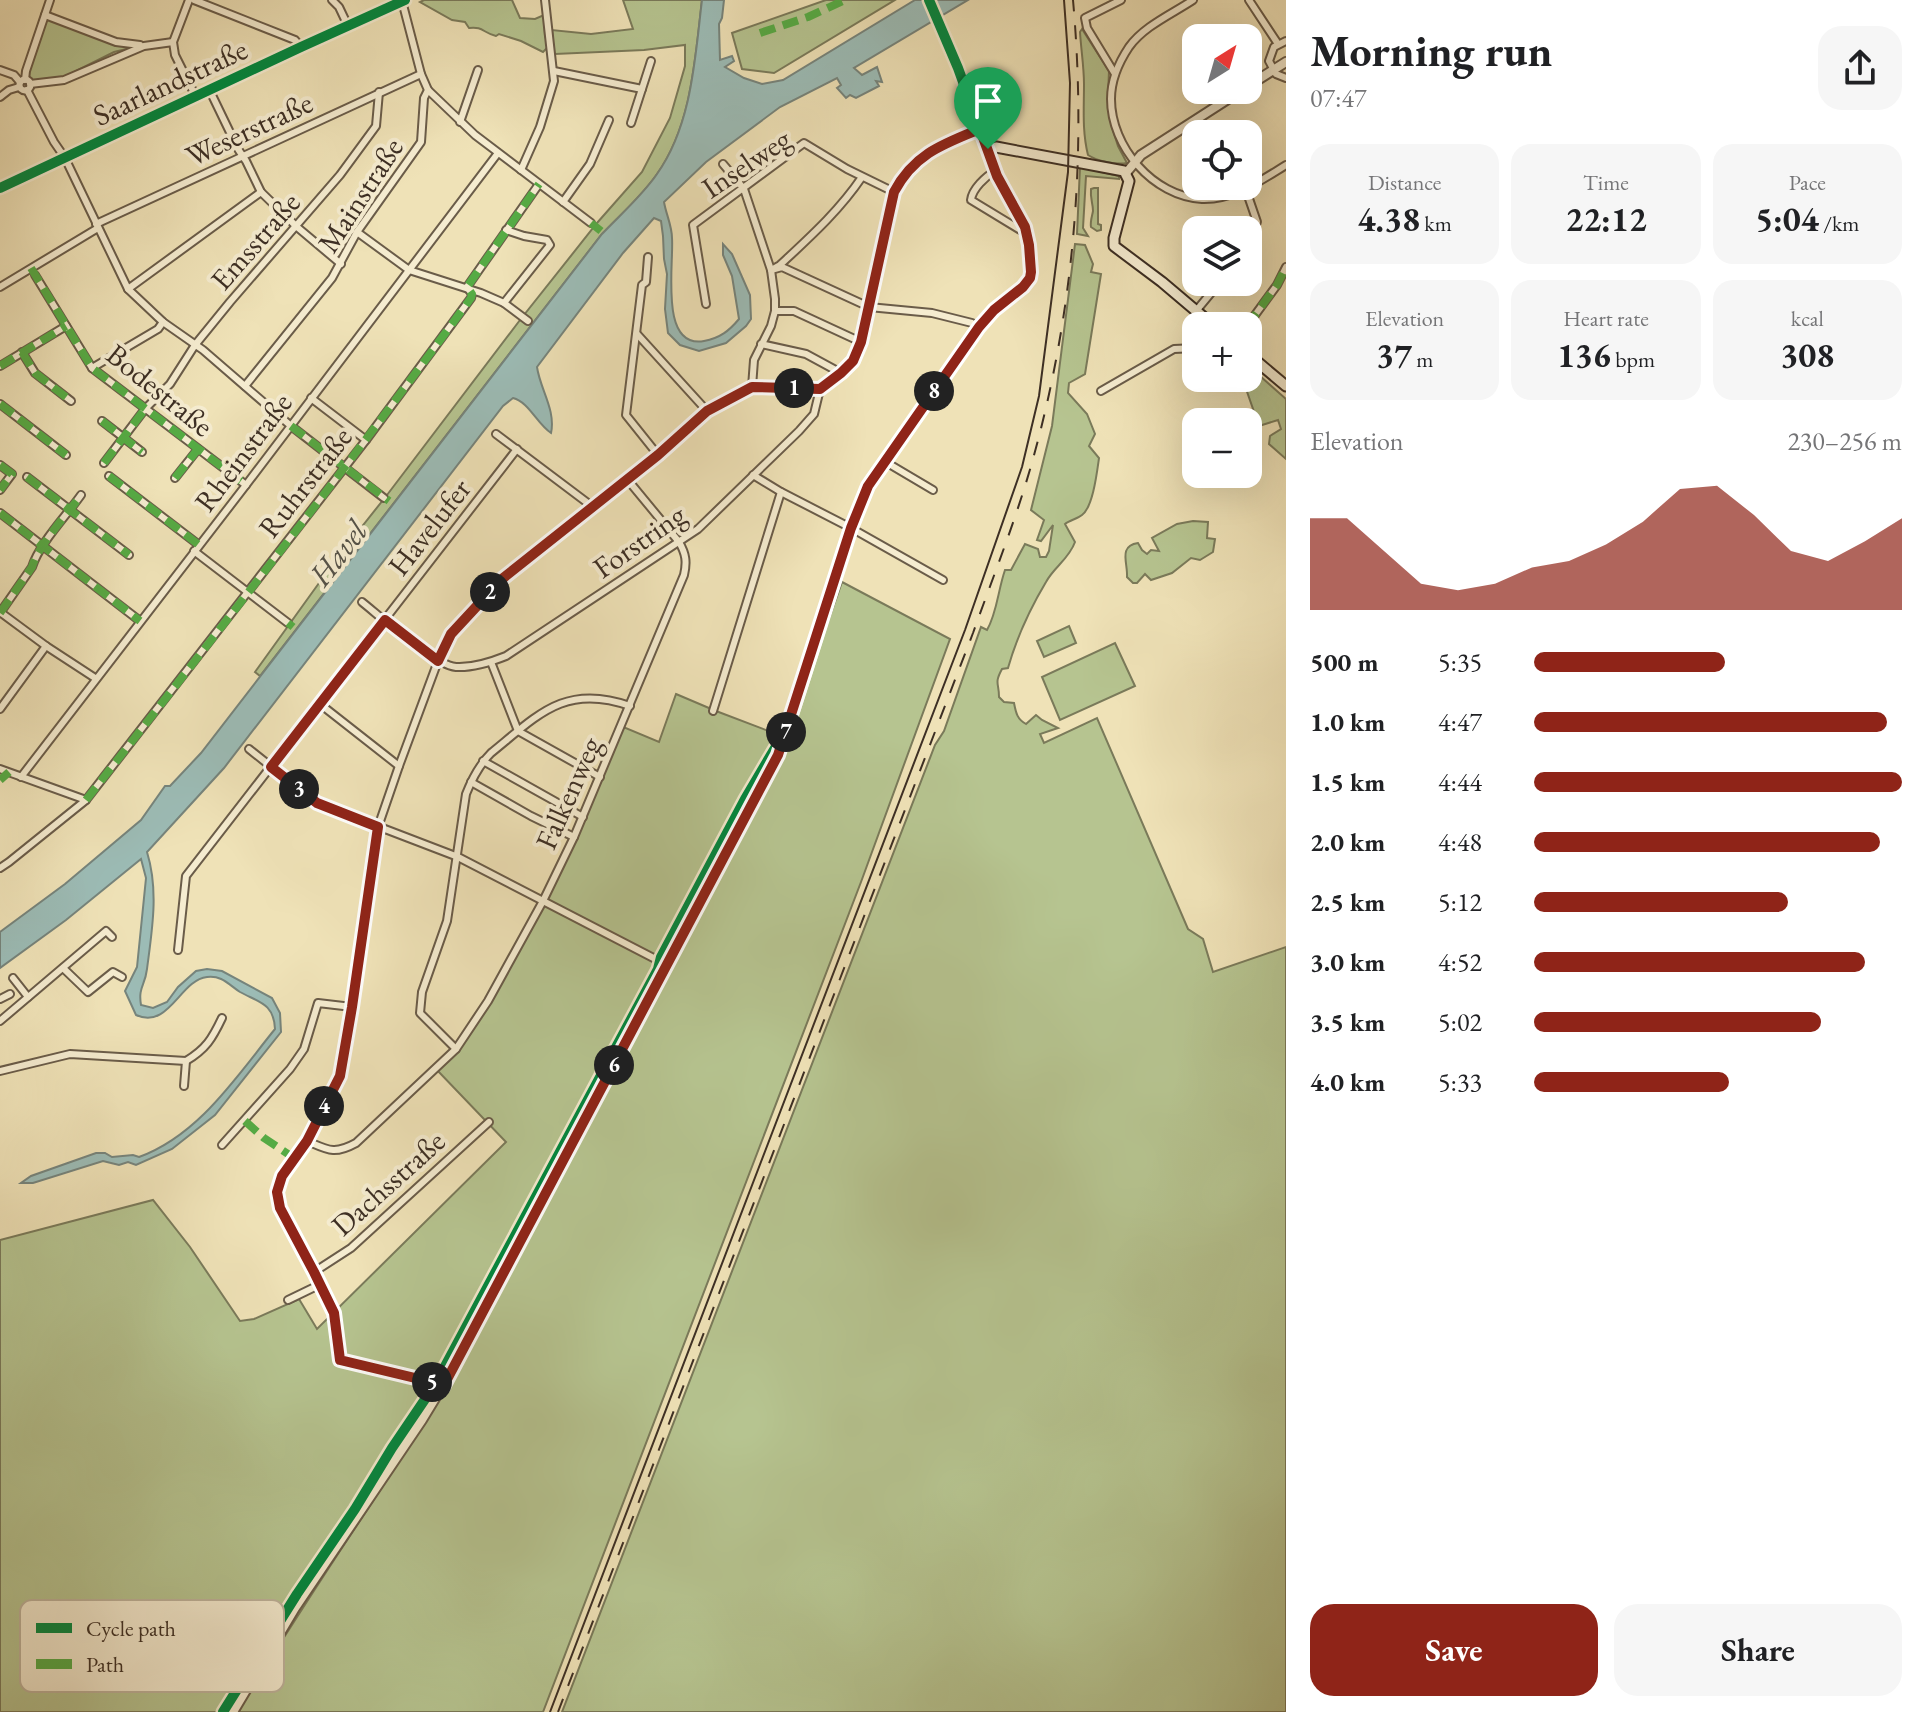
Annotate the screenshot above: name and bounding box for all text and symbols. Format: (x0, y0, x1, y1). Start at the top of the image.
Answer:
text: Morning run (1310, 22, 1552, 79)
north arrow (1182, 24, 1262, 104)
map controls (1182, 24, 1262, 488)
button: share (1818, 26, 1902, 110)
street label: Saarlandstraße (87, 29, 253, 135)
pin (954, 67, 1022, 149)
icon: arrive (966, 79, 1010, 123)
text: 07:47 (1310, 81, 1366, 115)
street label: Weserstraße (179, 83, 319, 175)
street label: Inselweg (694, 119, 799, 207)
button: locate (1182, 120, 1262, 200)
street label: Mainstraße (308, 130, 412, 260)
text: Distance (1368, 168, 1441, 197)
text: Time (1583, 168, 1629, 197)
text: Pace (1789, 168, 1826, 197)
street label: Emsstraße (202, 184, 308, 298)
text: 4.38 (1358, 197, 1420, 241)
text: 22:12 (1565, 197, 1647, 241)
text: 5:04 (1755, 197, 1819, 241)
text: km (1420, 209, 1452, 238)
text: /km (1819, 209, 1859, 238)
button: layers (1182, 216, 1262, 296)
text: Elevation (1365, 304, 1444, 333)
text: Heart rate (1563, 304, 1649, 333)
text: kcal (1791, 304, 1824, 333)
button: + (1182, 312, 1262, 392)
text: 37 (1376, 333, 1412, 377)
text: 136 (1557, 333, 1611, 377)
text: 308 (1780, 333, 1834, 377)
street label: Bodestraße (98, 335, 222, 445)
text: m (1412, 345, 1433, 374)
text: bpm (1611, 345, 1655, 374)
pin: 1 (774, 368, 814, 408)
pin: 8 (914, 371, 954, 411)
text: 1 (788, 373, 800, 402)
text: 8 (928, 376, 940, 405)
street label: Rheinstraße (185, 384, 301, 520)
button: − (1182, 408, 1262, 488)
street label: Ruhrstraße (249, 419, 361, 545)
text: Elevation (1310, 424, 1404, 458)
text: 230–256 m (1787, 424, 1902, 458)
street label: Havelufer (379, 470, 479, 584)
street label: Forstring (585, 494, 694, 587)
water label: Havel (299, 511, 377, 595)
pin: 2 (470, 572, 510, 612)
text: 2 (484, 577, 496, 606)
text: 500 m (1310, 645, 1378, 679)
text: 5:35 (1438, 645, 1482, 679)
text: 1.0 km (1310, 705, 1385, 739)
text: 4:47 (1438, 705, 1482, 739)
pin: 7 (766, 712, 806, 752)
text: 7 (780, 717, 792, 746)
street label: Falkenweg (526, 730, 610, 855)
text: 1.5 km (1310, 765, 1385, 799)
text: 4:44 (1438, 765, 1482, 799)
pin: 3 (279, 769, 319, 809)
text: 3 (293, 774, 305, 803)
text: 2.0 km (1310, 825, 1385, 859)
text: 4:48 (1438, 825, 1482, 859)
text: 2.5 km (1310, 885, 1385, 919)
text: 5:12 (1438, 885, 1482, 919)
text: 3.0 km (1310, 945, 1385, 979)
text: 4:52 (1438, 945, 1482, 979)
text: 3.5 km (1310, 1005, 1385, 1039)
text: 5:02 (1438, 1005, 1482, 1039)
pin: 6 (594, 1045, 634, 1085)
text: 6 (608, 1050, 620, 1079)
text: 4.0 km (1310, 1065, 1385, 1099)
text: 5:33 (1438, 1065, 1482, 1099)
pin: 4 (304, 1086, 344, 1126)
text: 4 (318, 1091, 330, 1120)
street label: Dachsstraße (323, 1122, 453, 1244)
pin: 5 (412, 1362, 452, 1402)
text: 5 (426, 1367, 438, 1396)
legend (20, 1600, 284, 1692)
button: Save (1310, 1604, 1598, 1696)
button: Share (1614, 1604, 1902, 1696)
text: Cycle path (86, 1614, 176, 1643)
text: Path (86, 1650, 124, 1679)

